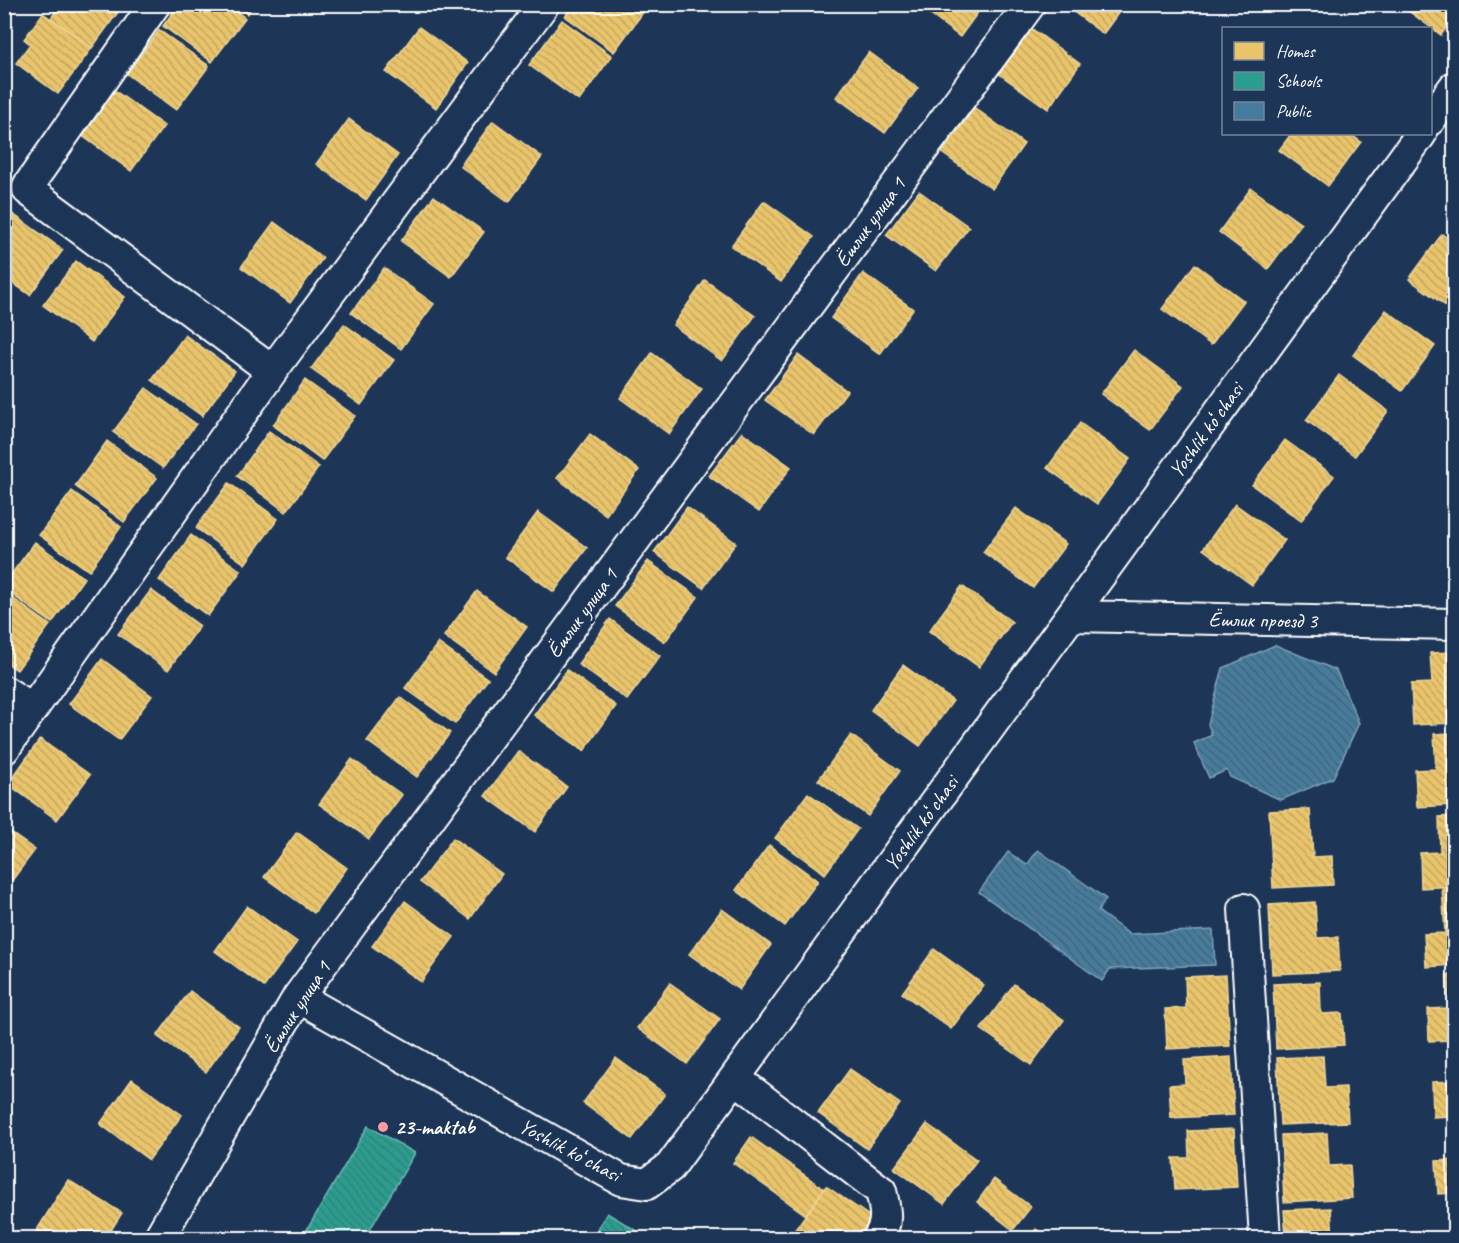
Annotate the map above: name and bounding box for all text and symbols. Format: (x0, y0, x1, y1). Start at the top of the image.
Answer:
legend (1222, 27, 1432, 135)
text: Homes (1276, 40, 1316, 62)
text: Schools (1276, 70, 1323, 92)
text: Public (1276, 100, 1313, 122)
street label: Ёшлик улица 1 (829, 171, 912, 272)
street label: Yoshlik koʻchasi (1163, 375, 1251, 482)
street label: Ёшлик улица 1 (541, 562, 624, 663)
street label: Ёшлик проезд 3 (1208, 606, 1319, 634)
street label: Yoshlik koʻchasi (878, 768, 966, 875)
street label: Ёшлик улица 1 (258, 955, 337, 1058)
street label: Yoshlik koʻchasi (515, 1113, 628, 1189)
place label: 23-maktab (395, 1114, 476, 1140)
marker: 23-maktab (376, 1120, 390, 1134)

